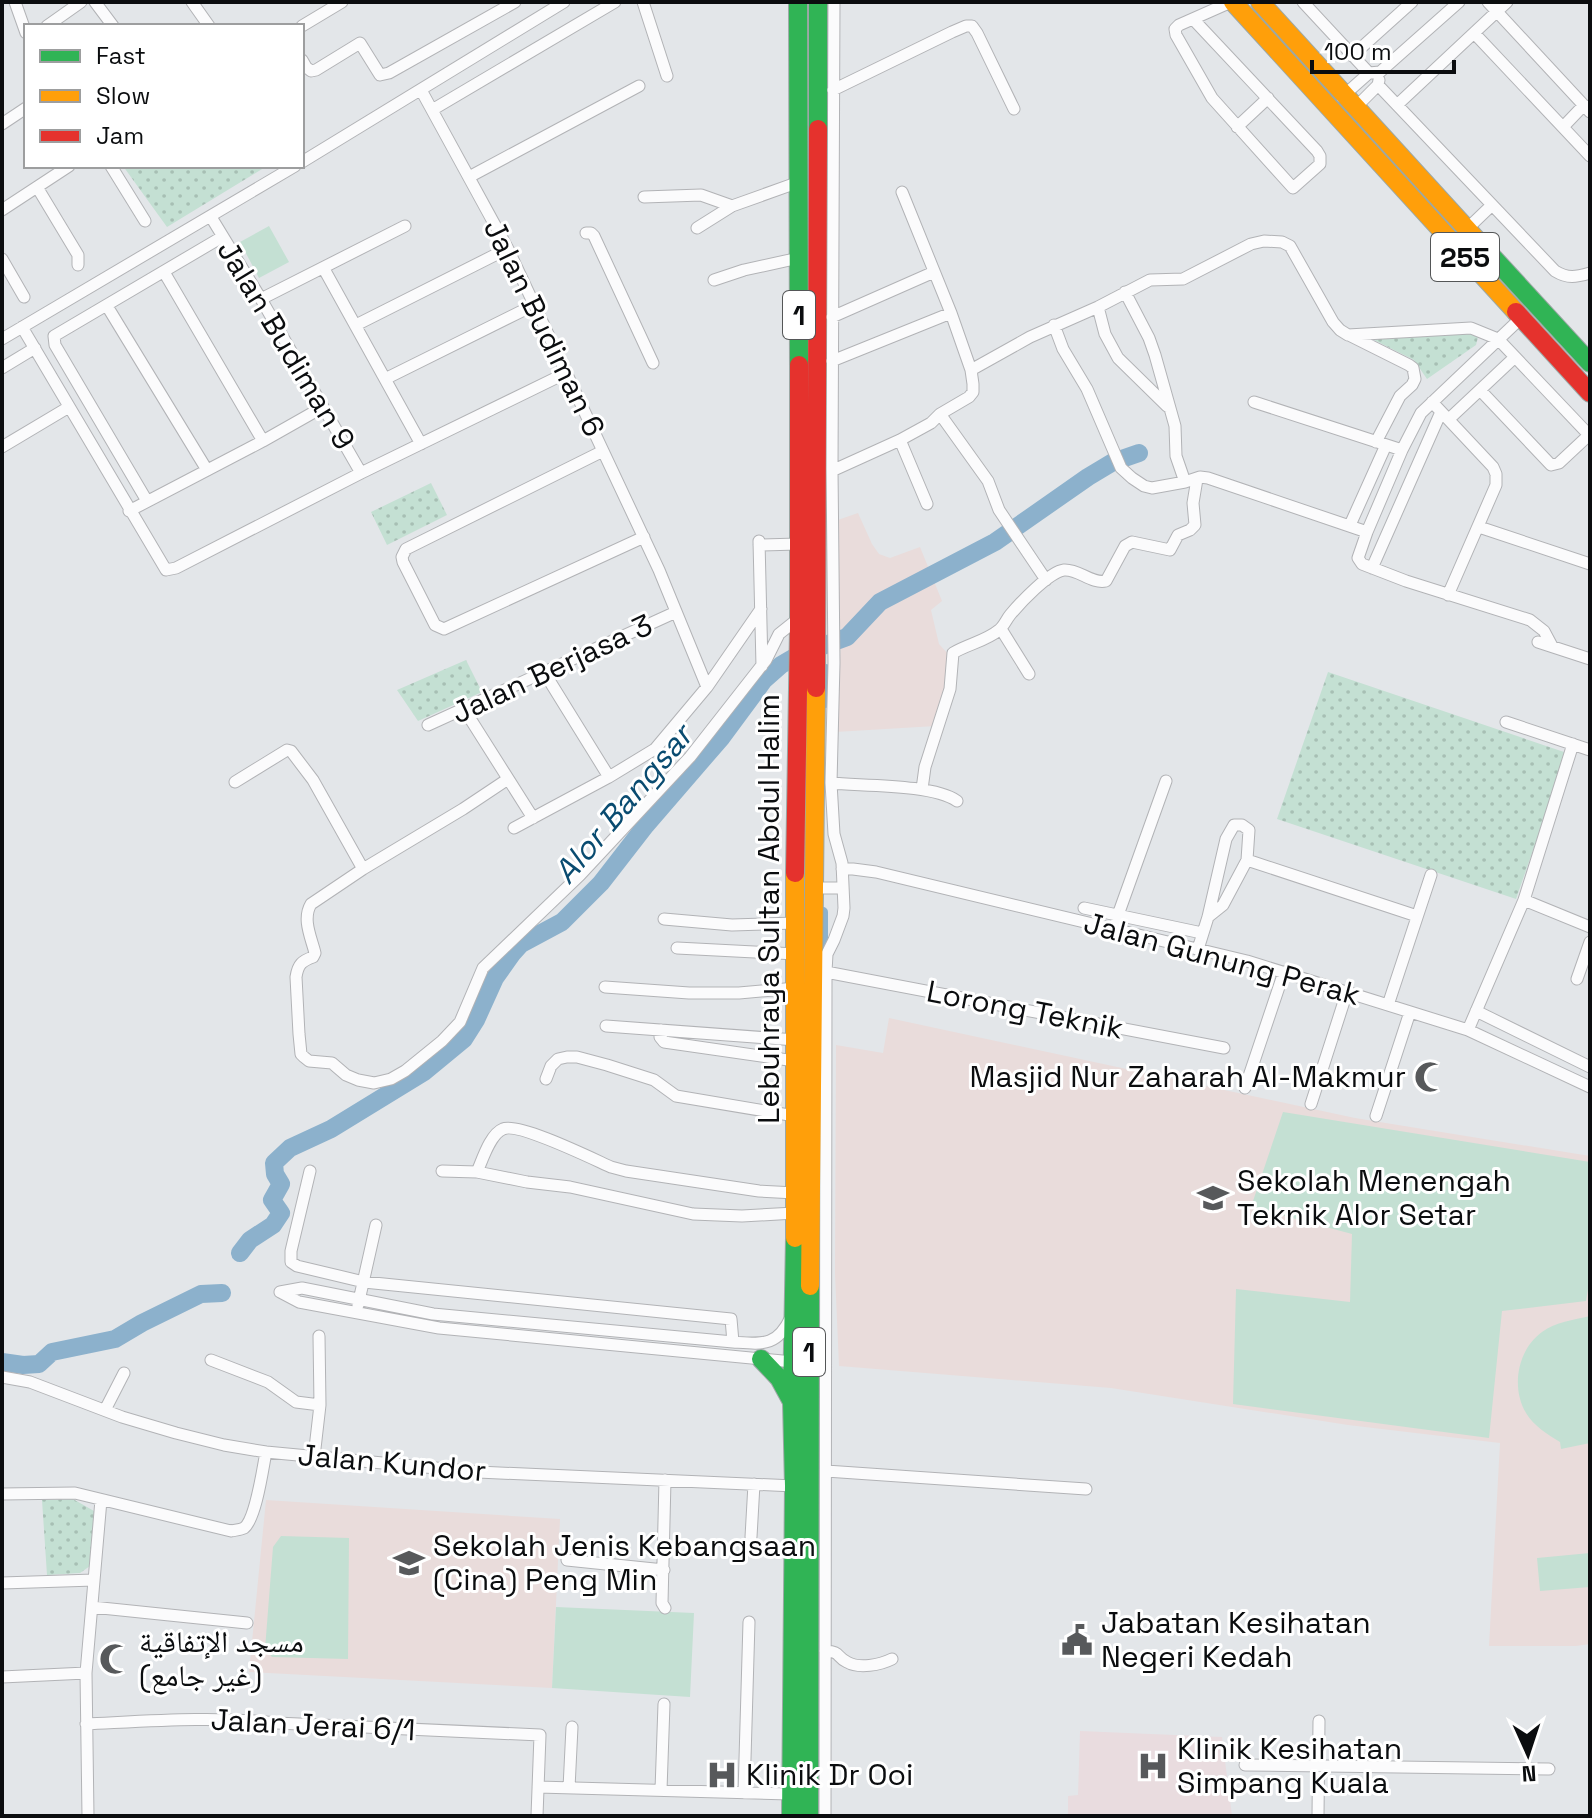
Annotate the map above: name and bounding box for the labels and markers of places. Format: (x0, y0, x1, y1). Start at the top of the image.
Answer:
place label: Masjid Nur Zaharah Al-Makmur (970, 1057, 1406, 1096)
mosque icon: Masjid Nur Zaharah Al-Makmur (1413, 1060, 1447, 1094)
place label: Sekolah Menengah Teknik Alor Setar (1237, 1161, 1511, 1234)
school or university icon: Sekolah Menengah Teknik Alor Setar (1196, 1181, 1230, 1215)
place label: Sekolah Jenis Kebangsaan (Cina) Peng Min (433, 1526, 816, 1599)
school or university icon: Sekolah Jenis Kebangsaan (Cina) Peng Min (392, 1546, 426, 1580)
place label: Jabatan Kesihatan Negeri Kedah (1101, 1603, 1371, 1676)
place label: مسجد الإتفاقية (غير جامع) (139, 1622, 304, 1695)
public building icon: Jabatan Kesihatan Negeri Kedah (1060, 1623, 1094, 1657)
mosque icon: مسجد الإتفاقية (غير جامع) (98, 1642, 132, 1676)
place label: Klinik Kesihatan Simpang Kuala (1177, 1729, 1402, 1802)
hospital icon: Klinik Kesihatan Simpang Kuala (1136, 1749, 1170, 1783)
place label: Klinik Dr Ooi (746, 1755, 913, 1794)
hospital icon: Klinik Dr Ooi (705, 1758, 739, 1792)

